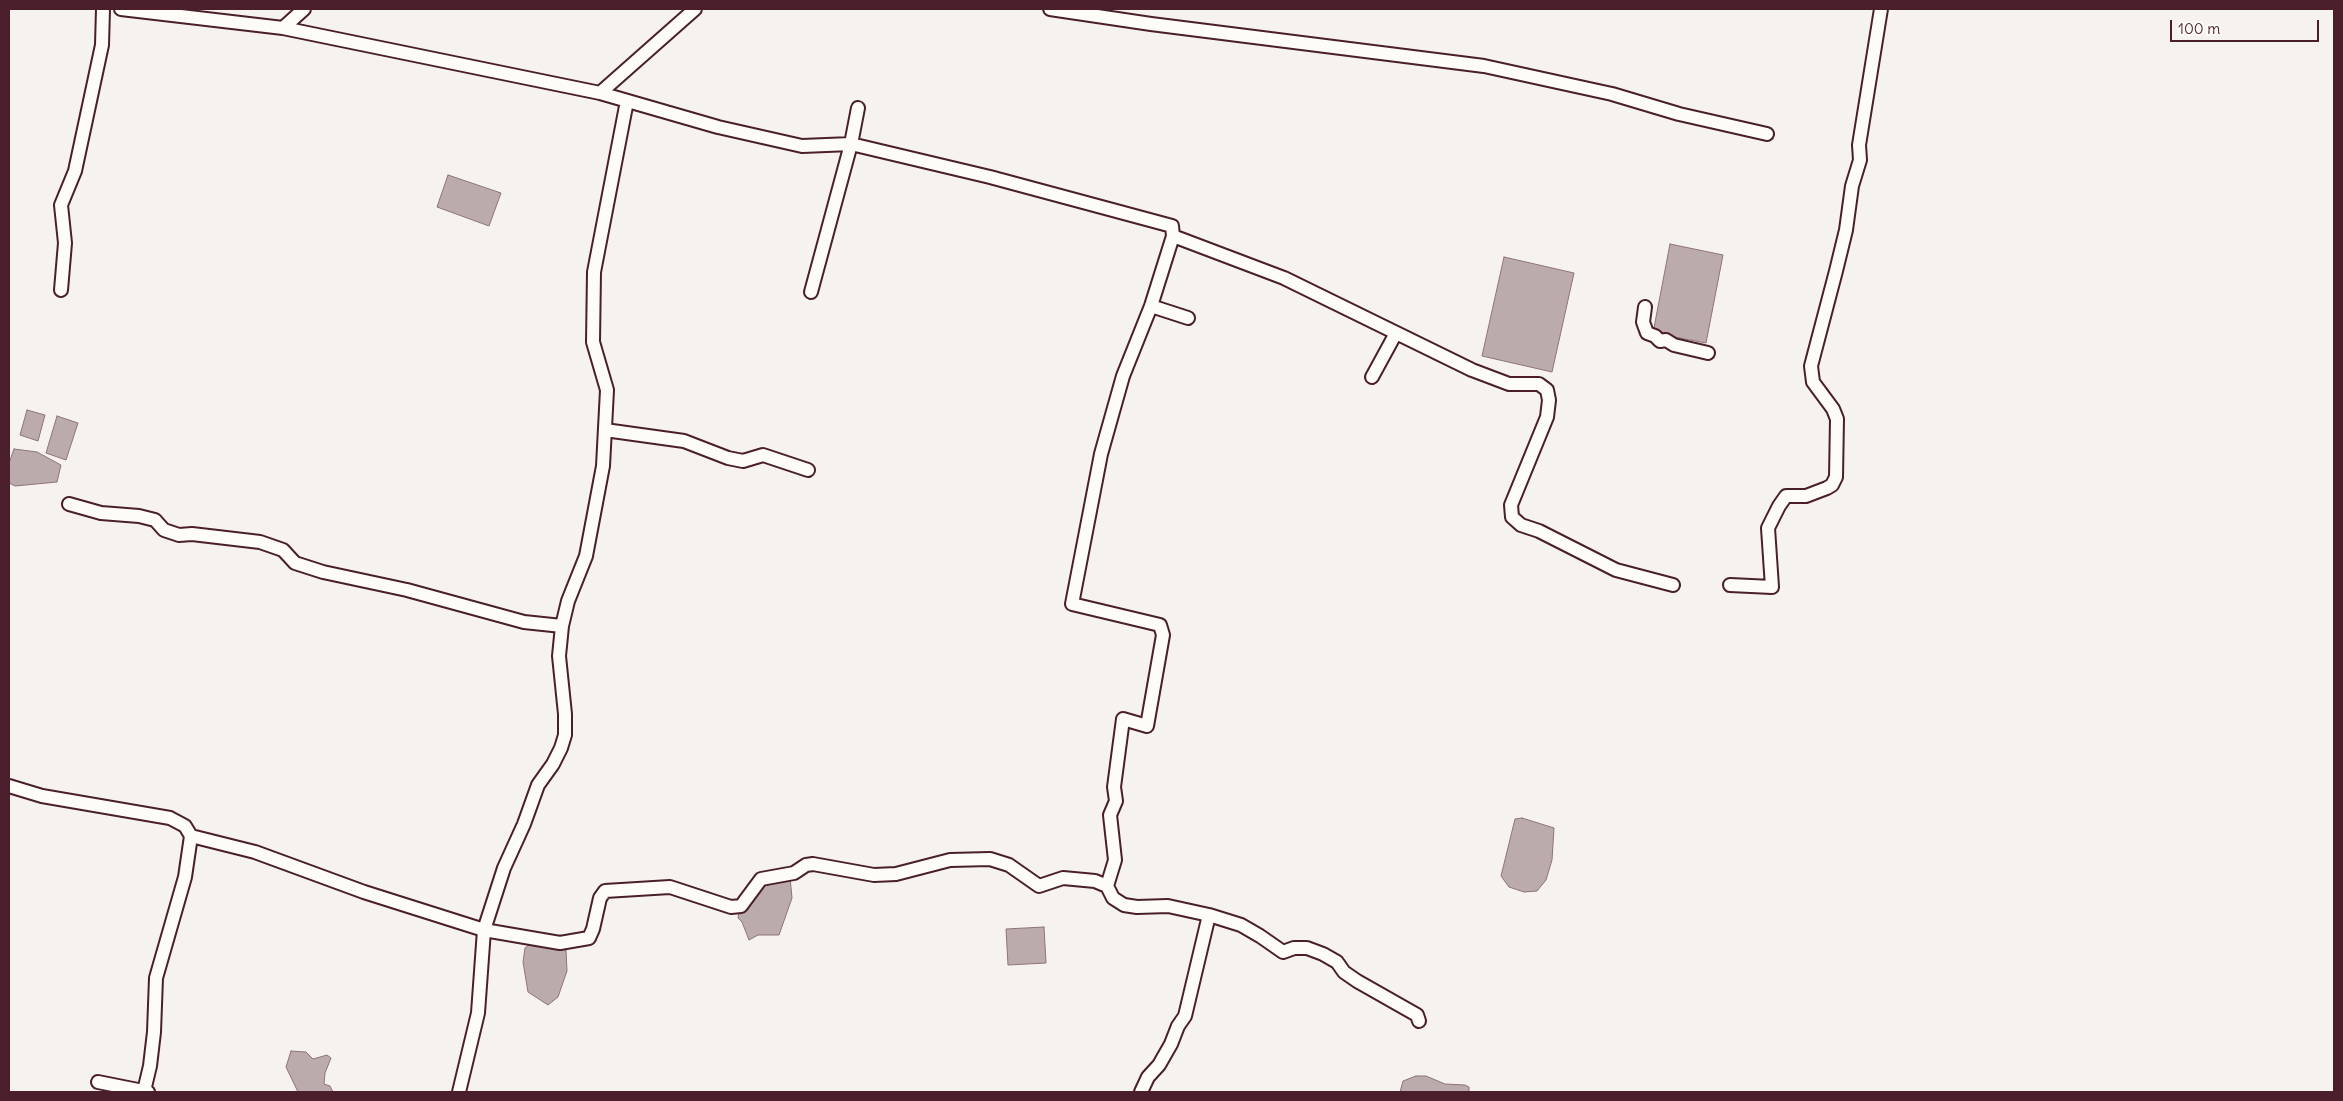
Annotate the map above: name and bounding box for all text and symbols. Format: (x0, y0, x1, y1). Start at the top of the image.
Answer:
scale bar (2173, 10, 2322, 42)
text: 100 m (2178, 19, 2220, 38)

